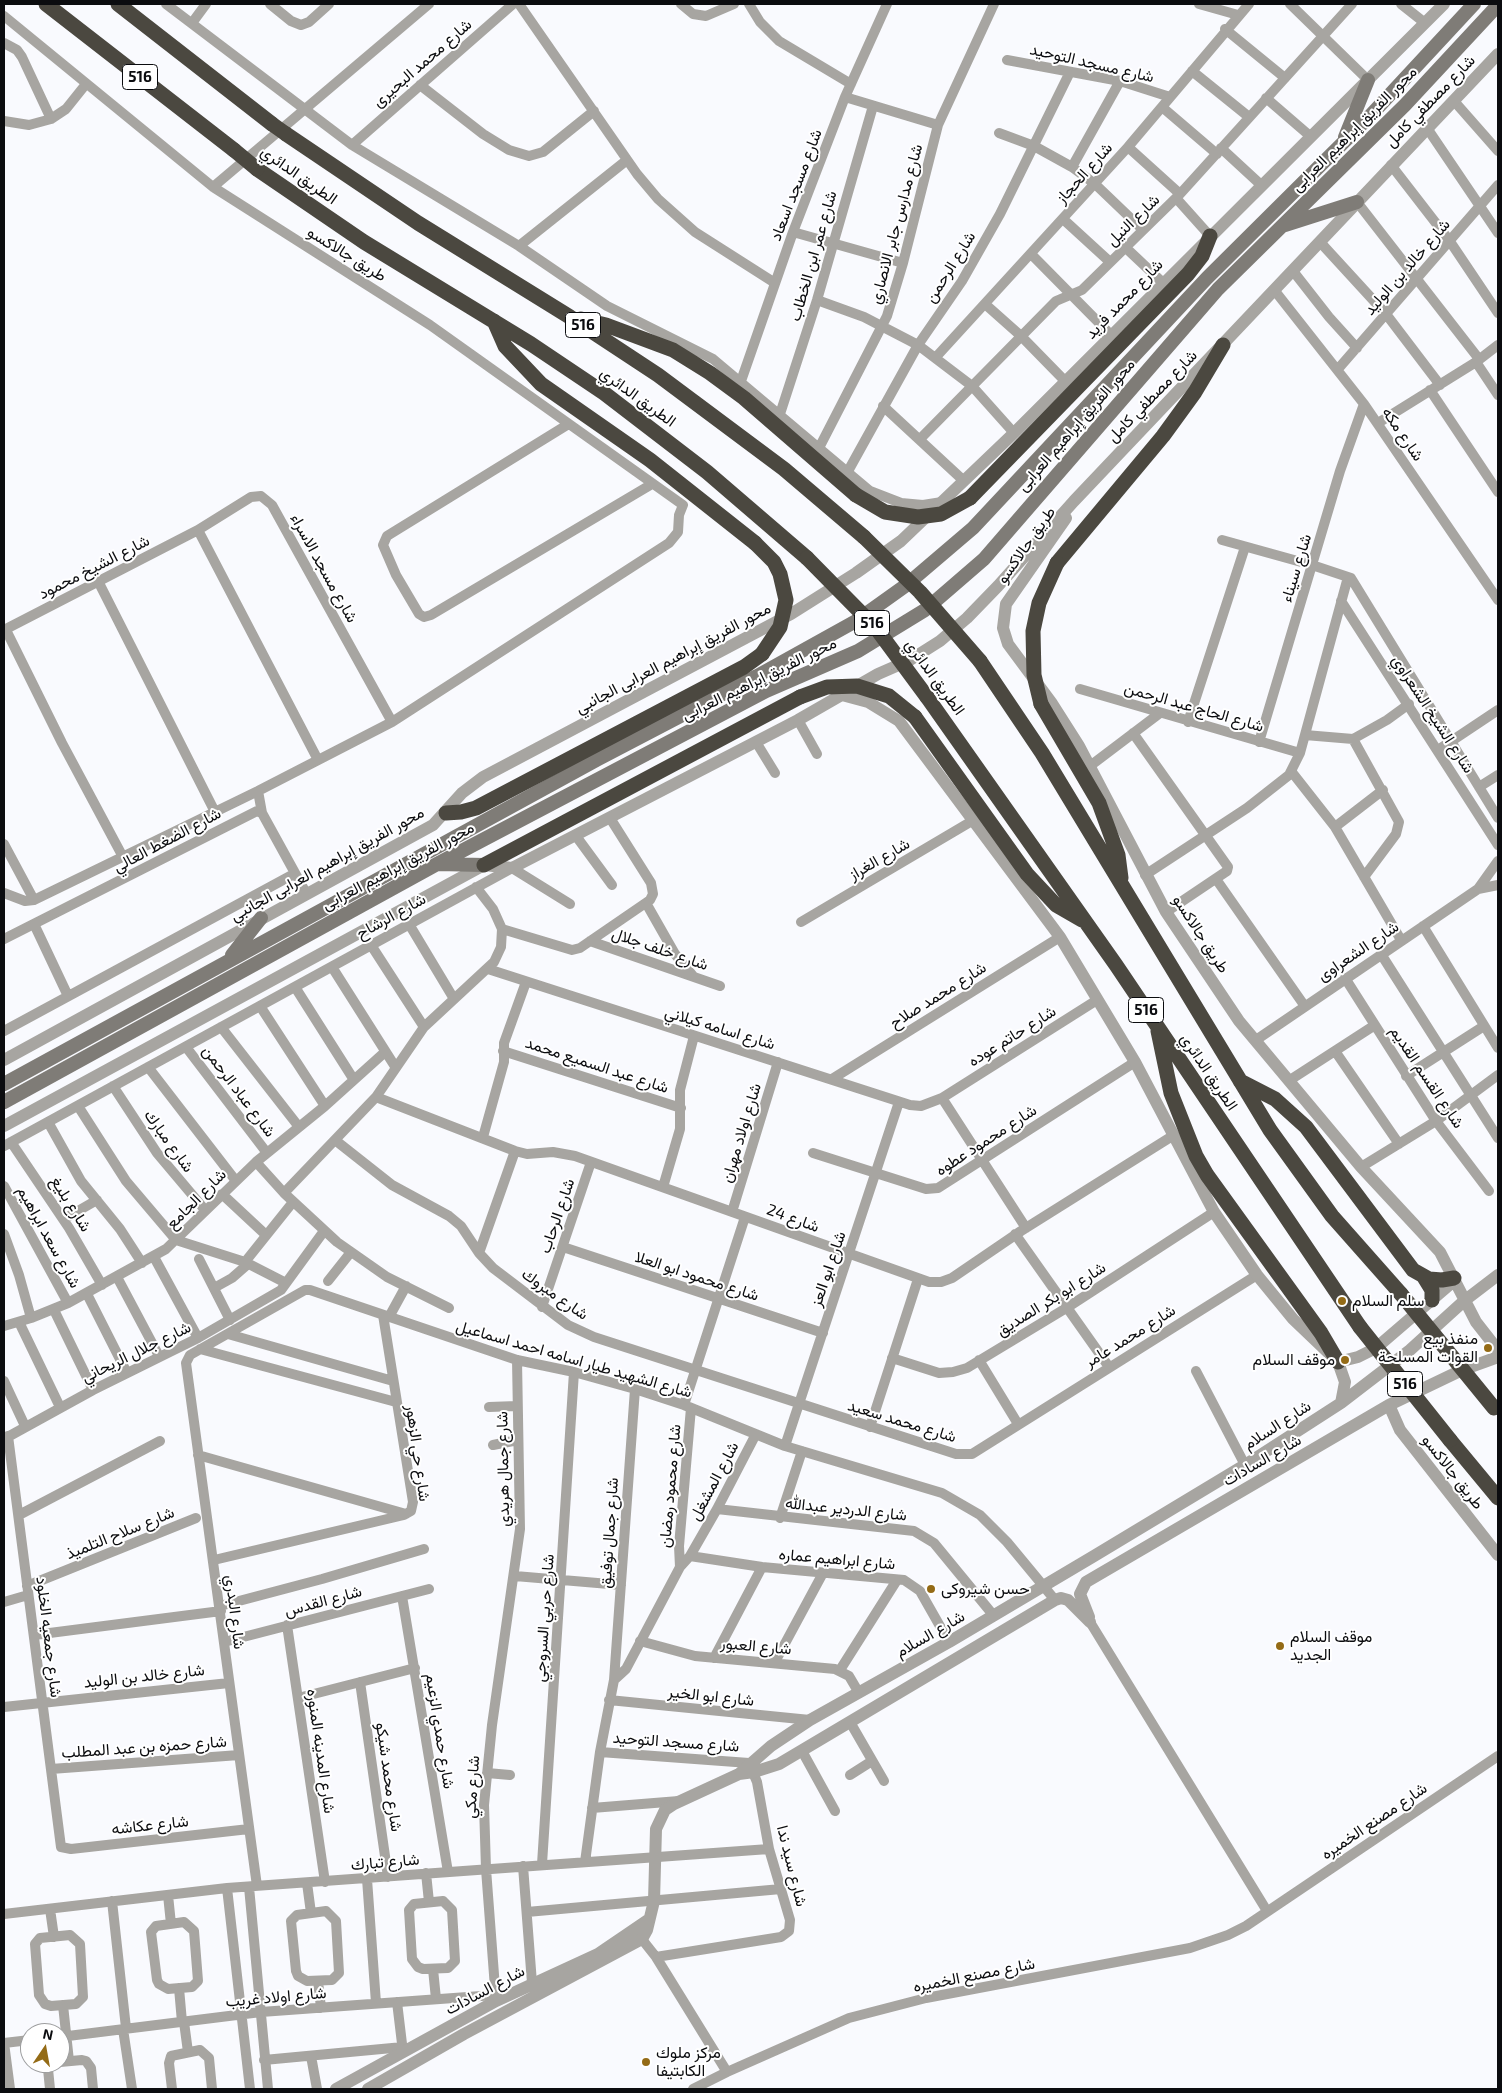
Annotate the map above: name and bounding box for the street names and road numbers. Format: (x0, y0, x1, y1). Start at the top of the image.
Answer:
street label: شارع محمد البحيرى (369, 15, 475, 111)
street label: شارع مسجد التوحيد (1028, 39, 1156, 87)
street label: شارع مصطفي كامل (1381, 51, 1479, 151)
street label: محور الفريق إبراهيم العرابى (1287, 62, 1421, 196)
road number: 516 (122, 64, 158, 90)
street label: شارع مسجد اسعاد (766, 126, 826, 244)
street label: شارع الحجاز (1052, 139, 1116, 207)
street label: الطريق الدائري (257, 142, 341, 208)
street label: شارع مدارس جابر الانصاري (865, 142, 927, 306)
street label: شارع عمر ابن الخطاب (785, 189, 841, 323)
street label: شارع النيل (1102, 190, 1164, 250)
street label: شارع خالد بن الوليد (1360, 215, 1454, 319)
street label: طريق جالاكسو (304, 222, 390, 286)
street label: شارع الرحمن (921, 228, 979, 306)
street label: شارع محمد فريد (1081, 255, 1167, 343)
road number: 516 (566, 312, 600, 338)
street label: شارع مصطفي كامل (1103, 346, 1201, 446)
street label: محور الفريق إبراهيم العرابى (1013, 355, 1139, 495)
street label: الطريق الدائري (596, 363, 680, 431)
street label: شارع مكه (1378, 403, 1428, 465)
street label: طريق جالاكسو (993, 503, 1059, 587)
street label: شارع مسجد الاسراء (286, 510, 362, 626)
street label: شارع الشيخ محمود (35, 531, 153, 603)
street label: شارع سيناء (1277, 532, 1315, 604)
street label: محور الفريق إبراهيم العرابى الجانبي (572, 598, 774, 718)
road number: 516 (854, 610, 890, 636)
street label: محور الفريق إبراهيم العرابى (679, 633, 839, 725)
street label: الطريق الدائري (901, 635, 969, 719)
street label: شارع الشيخ الشعراوي (1388, 651, 1478, 777)
street label: شارع الحاج عبد الرحمن (1122, 678, 1266, 736)
street label: شارع الضغط العالي (110, 803, 224, 877)
street label: محور الفريق إبراهيم العرابى الجانبي (227, 803, 427, 925)
street label: محور الفريق إبراهيم العرابى (319, 818, 477, 914)
street label: شارع الغراز (845, 834, 913, 884)
street label: شارع الرشاح (353, 889, 429, 943)
street label: طريق جالاكسو (1169, 891, 1233, 977)
street label: شارع الشعراوى (1314, 917, 1402, 985)
street label: شارع خلف جلال (609, 924, 711, 974)
street label: شارع محمد صلاح (886, 958, 990, 1032)
road number: 516 (1128, 998, 1164, 1022)
street label: شارع حاتم عوده (965, 1001, 1059, 1071)
street label: شارع اسامه كيلاني (663, 1002, 777, 1054)
street label: شارع القسم القديم (1386, 1022, 1468, 1132)
street label: الطريق الدائري (1176, 1030, 1242, 1114)
street label: شارع عبد السميع محمد (523, 1033, 671, 1097)
street label: شارع عباد الرحمن (198, 1041, 280, 1141)
street label: شارع اولاد مهران (717, 1081, 765, 1185)
street label: شارع محمود عطوه (932, 1100, 1040, 1180)
street label: شارع مبارك (140, 1106, 198, 1176)
street label: شارع الجامع (162, 1165, 230, 1233)
street label: شارع بليغ (46, 1173, 96, 1235)
street label: شارع الرحاب (535, 1176, 579, 1256)
street label: شارع سعد ابراهيم (13, 1183, 85, 1291)
street label: شارع 24 (764, 1200, 822, 1236)
street label: شارع ابو العز (806, 1229, 850, 1309)
street label: شارع محمود ابو العلا (633, 1247, 761, 1305)
street label: شارع ابو بكر الصديق (993, 1258, 1109, 1340)
street label: شارع مبروك (518, 1264, 592, 1324)
street label: شارع محمد عامر (1081, 1300, 1179, 1372)
street label: شارع الشهيد طيار اسامه احمد اسماعيل (454, 1316, 694, 1402)
street label: شارع جلال الريحاني (78, 1317, 194, 1387)
road number: 516 (1388, 1372, 1422, 1396)
street label: شارع محمد سعيد (845, 1395, 959, 1447)
street label: شارع السلام (1240, 1396, 1314, 1454)
street label: شارع حي الزهور (402, 1403, 434, 1503)
street label: شارع جمال هريدي (492, 1411, 514, 1527)
street label: شارع محمود رمضان (655, 1423, 685, 1549)
street label: شارع السادات (1219, 1430, 1305, 1490)
street label: طريق جالاكسو (1418, 1431, 1488, 1513)
street label: شارع المشغل (685, 1438, 743, 1524)
street label: شارع جمال توفيق (596, 1477, 622, 1589)
street label: شارع الدردير عبدالله (784, 1493, 908, 1525)
street label: شارع سلاح التلميذ (63, 1503, 177, 1563)
street label: شارع ابراهيم عماره (778, 1544, 896, 1574)
street label: شارع حربي السروجي (530, 1553, 558, 1683)
street label: شارع البدري (221, 1574, 249, 1650)
street label: شارع جمعيه الخلود (32, 1576, 66, 1698)
street label: شارع القدس (282, 1581, 364, 1621)
street label: شارع السلام (892, 1607, 968, 1661)
street label: شارع العبور (720, 1633, 792, 1659)
street label: شارع خالد بن الوليد (83, 1660, 205, 1692)
street label: شارع حمدي الزعيم (421, 1672, 459, 1790)
street label: شارع ابو الخير (667, 1682, 755, 1710)
street label: شارع المدينه المنوره (303, 1687, 339, 1815)
street label: شارع محمد شيكو (372, 1721, 406, 1833)
street label: شارع مسجد التوحيد (612, 1728, 740, 1756)
street label: شارع حمزه بن عبد المطلب (61, 1732, 227, 1762)
street label: شارع مكي (460, 1755, 484, 1819)
street label: شارع مصنع الخميره (1317, 1778, 1431, 1864)
street label: شارع عكاشه (111, 1811, 189, 1839)
street label: شارع سيد ندا (773, 1823, 811, 1909)
street label: شارع تبارك (350, 1849, 420, 1875)
street label: شارع مصنع الخميره (911, 1954, 1037, 1996)
street label: شارع السادات (442, 1961, 528, 2019)
street label: شارع اولاد غريب (225, 1983, 327, 2011)

